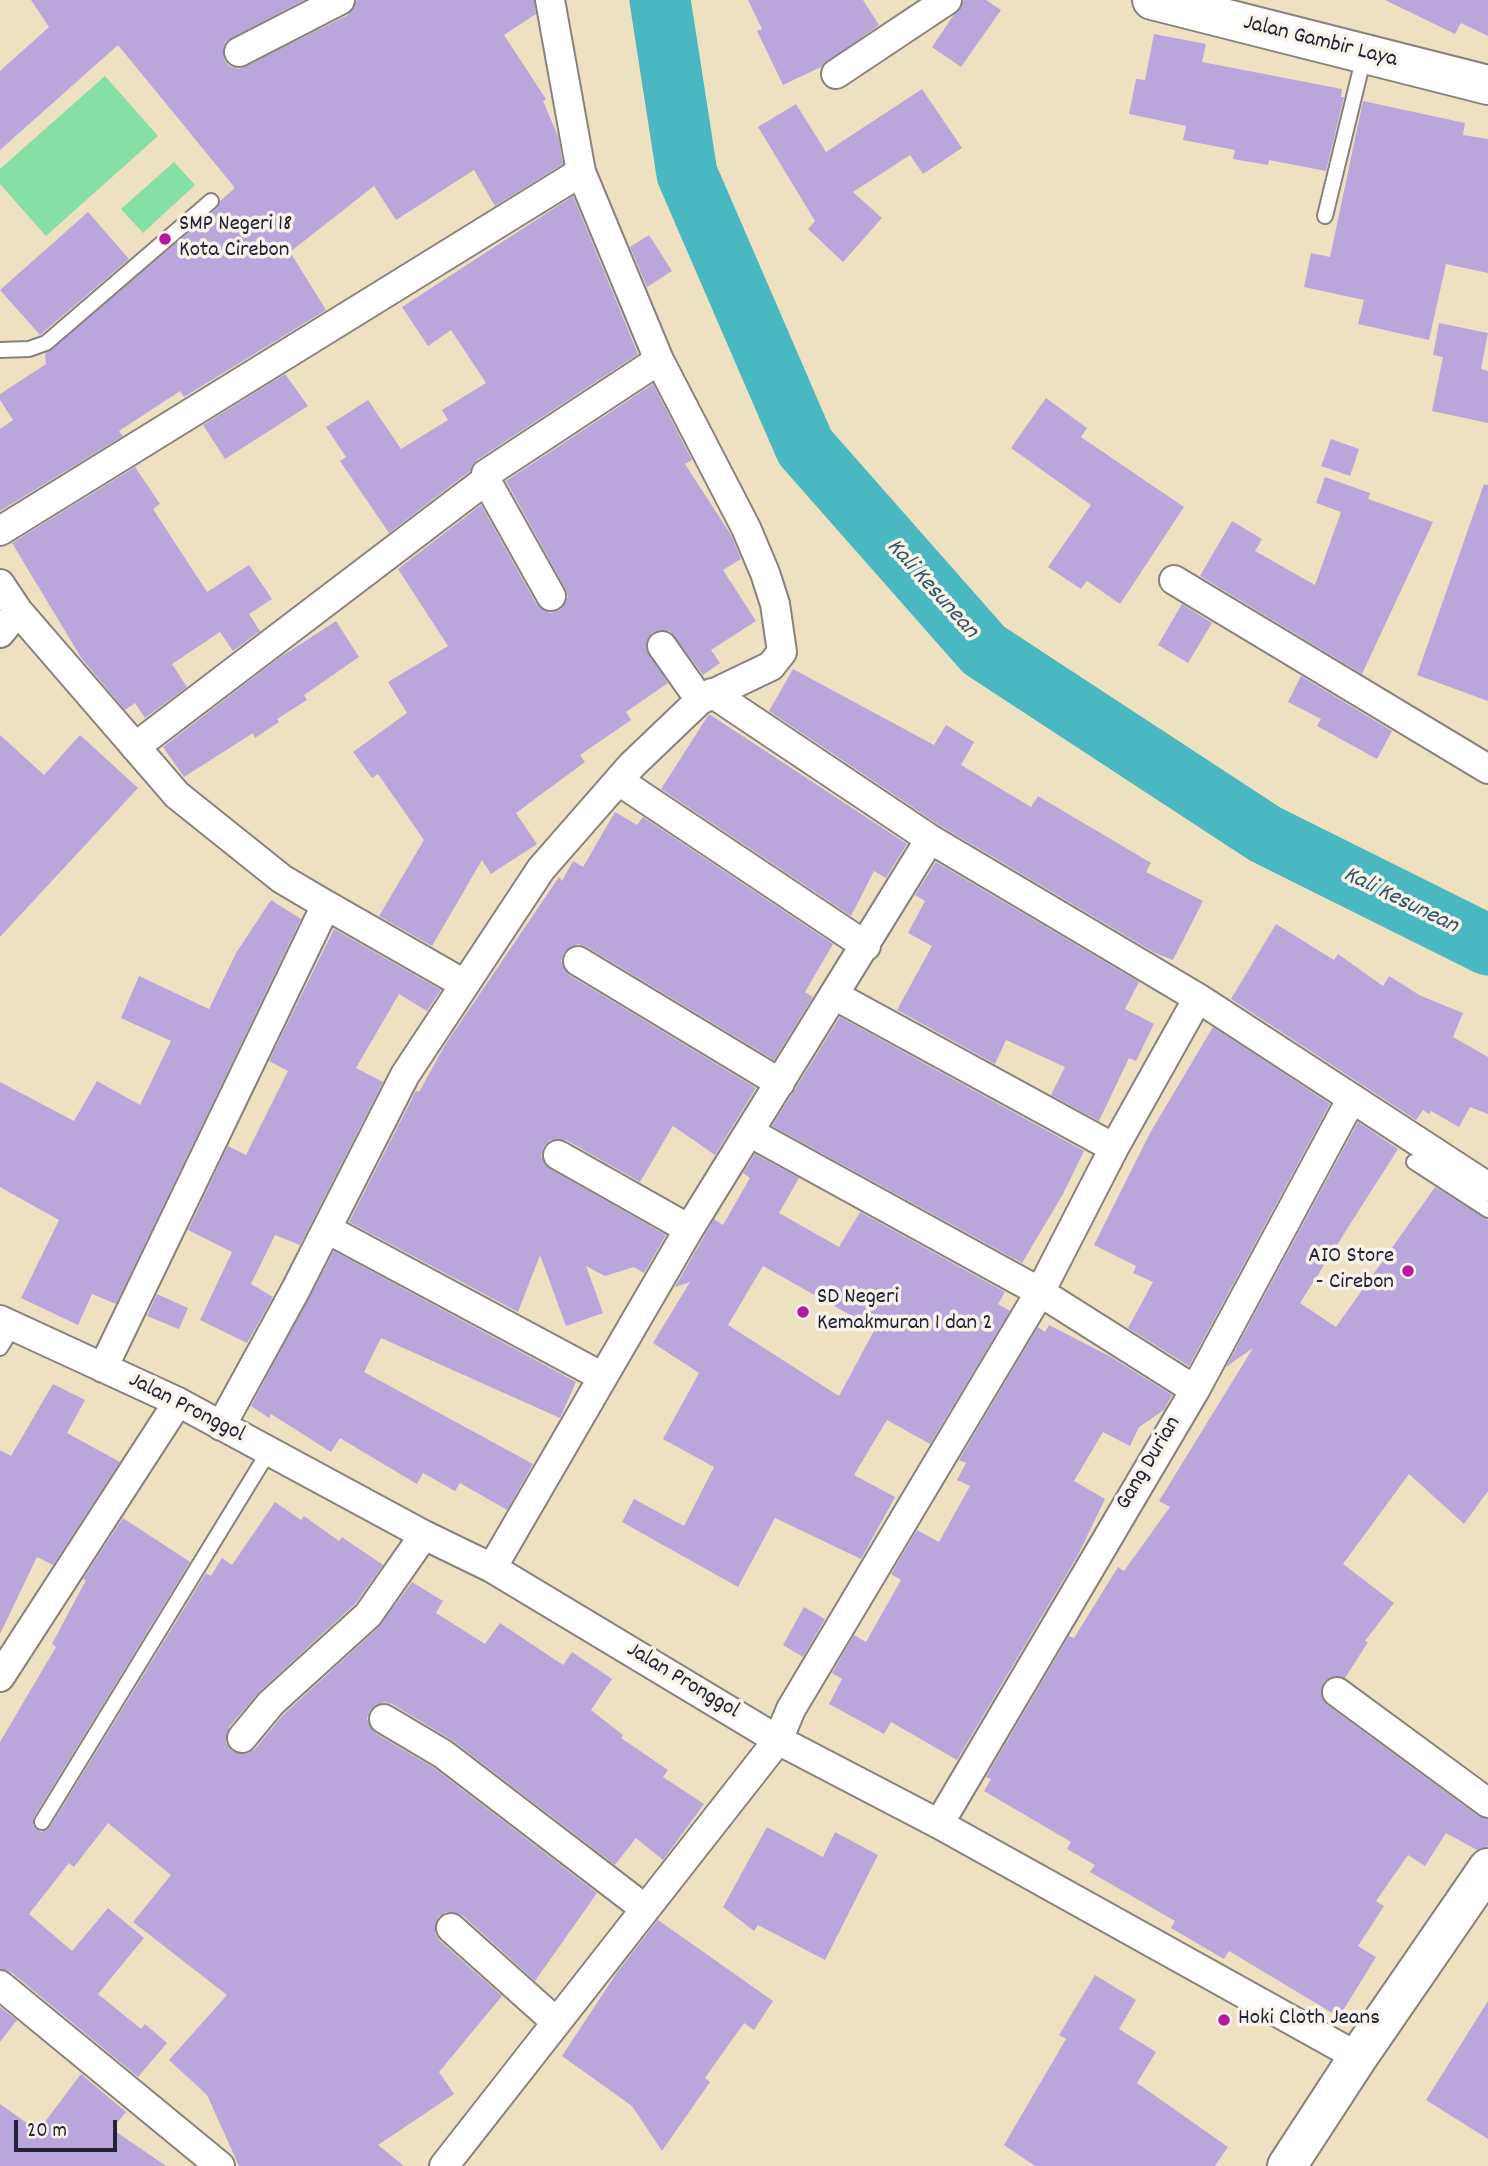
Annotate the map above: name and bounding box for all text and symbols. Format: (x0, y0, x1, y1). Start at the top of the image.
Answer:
street label: Jalan Gambir Laya (1240, 11, 1400, 75)
place label: SMP Negeri 18 Kota Cirebon (179, 212, 292, 266)
marker: SMP Negeri 18 Kota Cirebon (157, 231, 173, 247)
water label: Kali Kesunean (879, 534, 983, 646)
water label: Kali Kesunean (1338, 862, 1462, 942)
place label: AIO Store - Cirebon (1308, 1244, 1394, 1298)
marker: AIO Store - Cirebon (1400, 1263, 1416, 1279)
place label: SD Negeri Kemakmuran 1 dan 2 (817, 1285, 993, 1339)
marker: SD Negeri Kemakmuran 1 dan 2 (795, 1304, 811, 1320)
street label: Jalan Pronggol (123, 1368, 249, 1450)
street label: Gang Durian (1111, 1412, 1189, 1516)
street label: Jalan Pronggol (620, 1637, 744, 1727)
place label: Hoki Cloth Jeans (1238, 2006, 1380, 2034)
marker: Hoki Cloth Jeans (1216, 2012, 1232, 2028)
scale bar (18, 2106, 121, 2150)
text: 20 m (27, 2117, 67, 2147)

